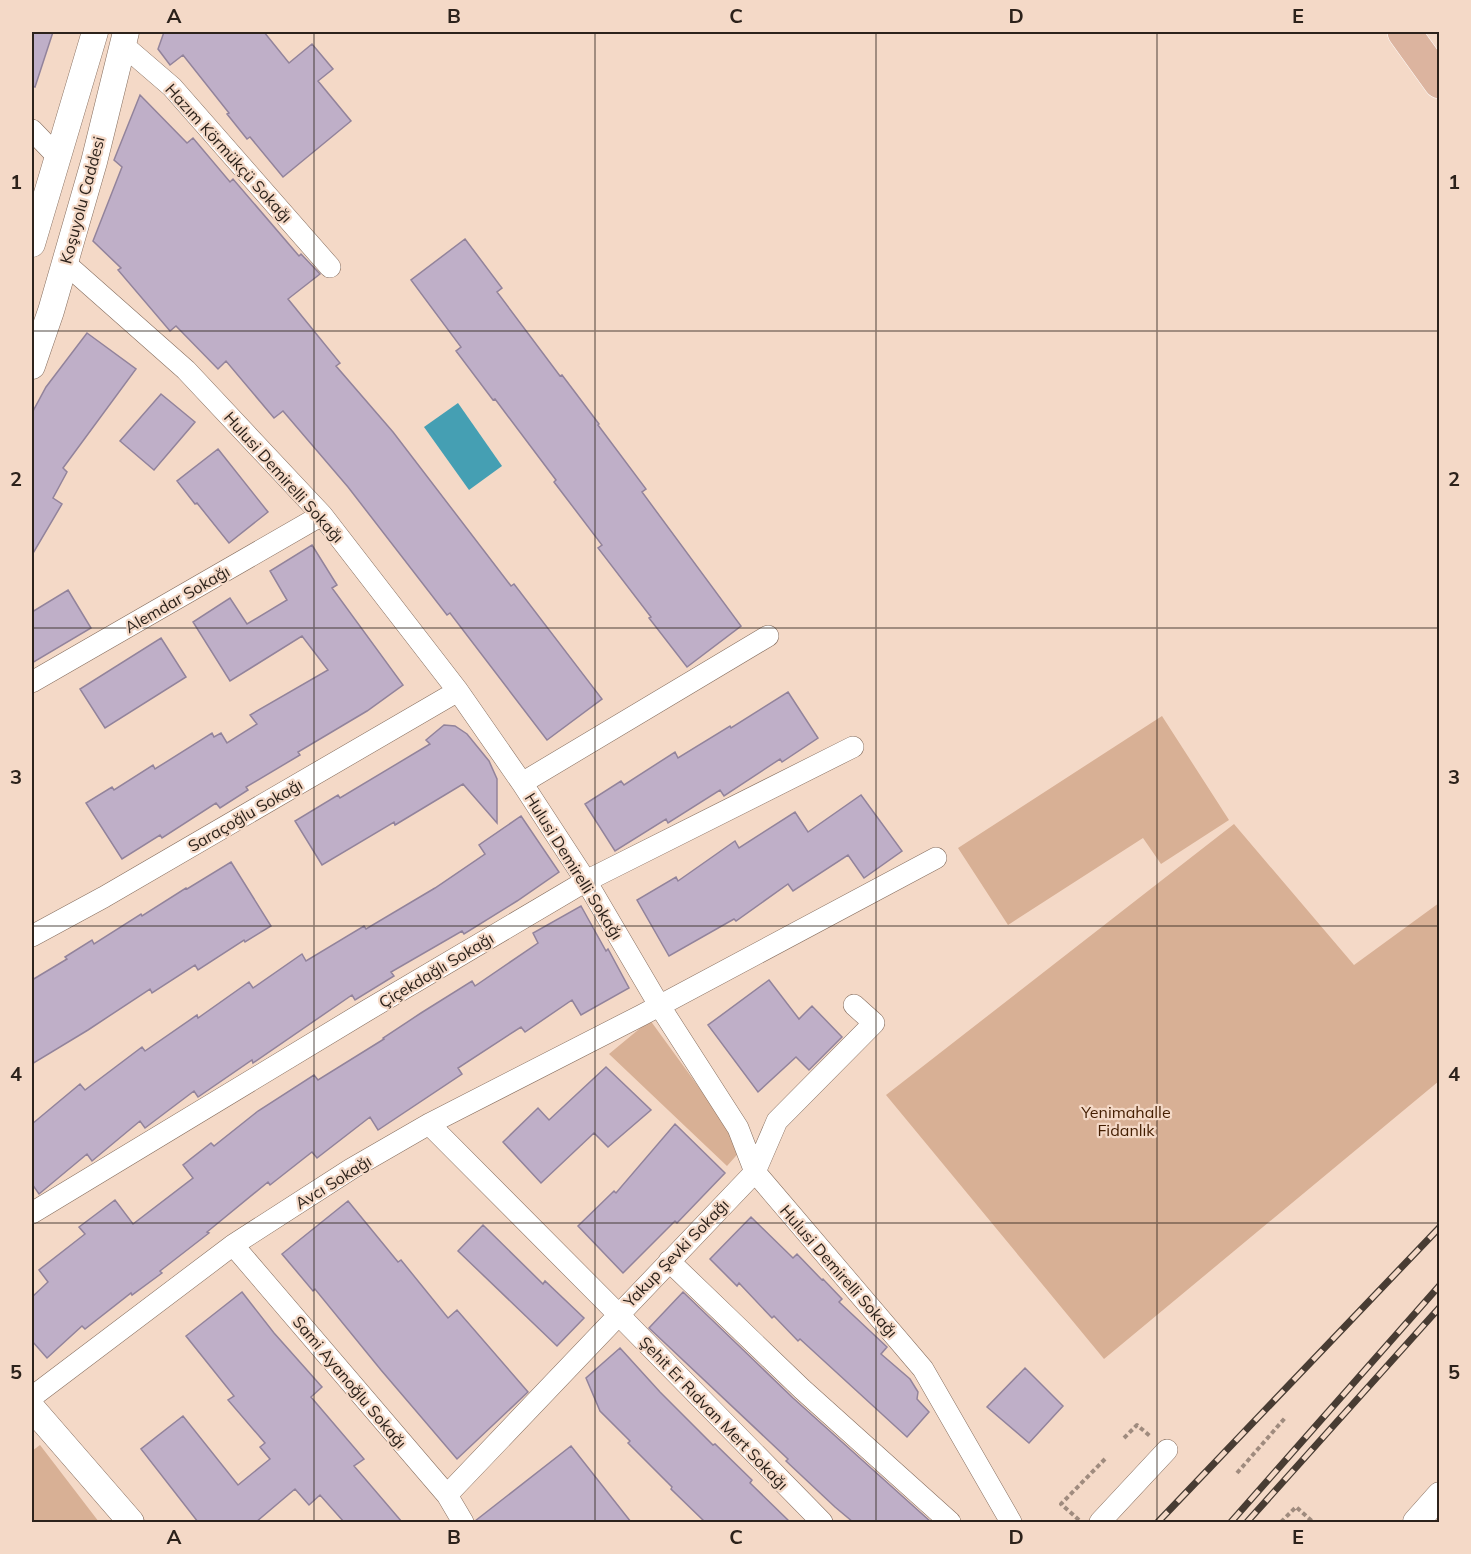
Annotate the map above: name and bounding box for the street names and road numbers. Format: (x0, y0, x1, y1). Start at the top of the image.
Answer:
street label: Hazım Körmükçü Sokağı (161, 79, 297, 227)
street label: Koşuyolu Caddesi (55, 134, 109, 266)
street label: Hulusi Demirelli Sokağı (220, 407, 348, 547)
street label: Alemdar Sokağı (121, 561, 233, 637)
street label: Saraçoğlu Sokağı (184, 774, 306, 856)
street label: Hulusi Demirelli Sokağı (521, 789, 627, 943)
street label: Çiçekdağlı Sokağı (375, 928, 497, 1012)
street label: Avcı Sokağı (291, 1151, 375, 1213)
street label: Yakup Şevki Sokağı (618, 1195, 733, 1312)
street label: Hulusi Demirelli Sokağı (776, 1201, 902, 1341)
street label: Sami Ayanoğlu Sokağı (289, 1312, 411, 1452)
street label: Şehit Er Rıdvan Mert Sokağı (635, 1332, 793, 1494)

